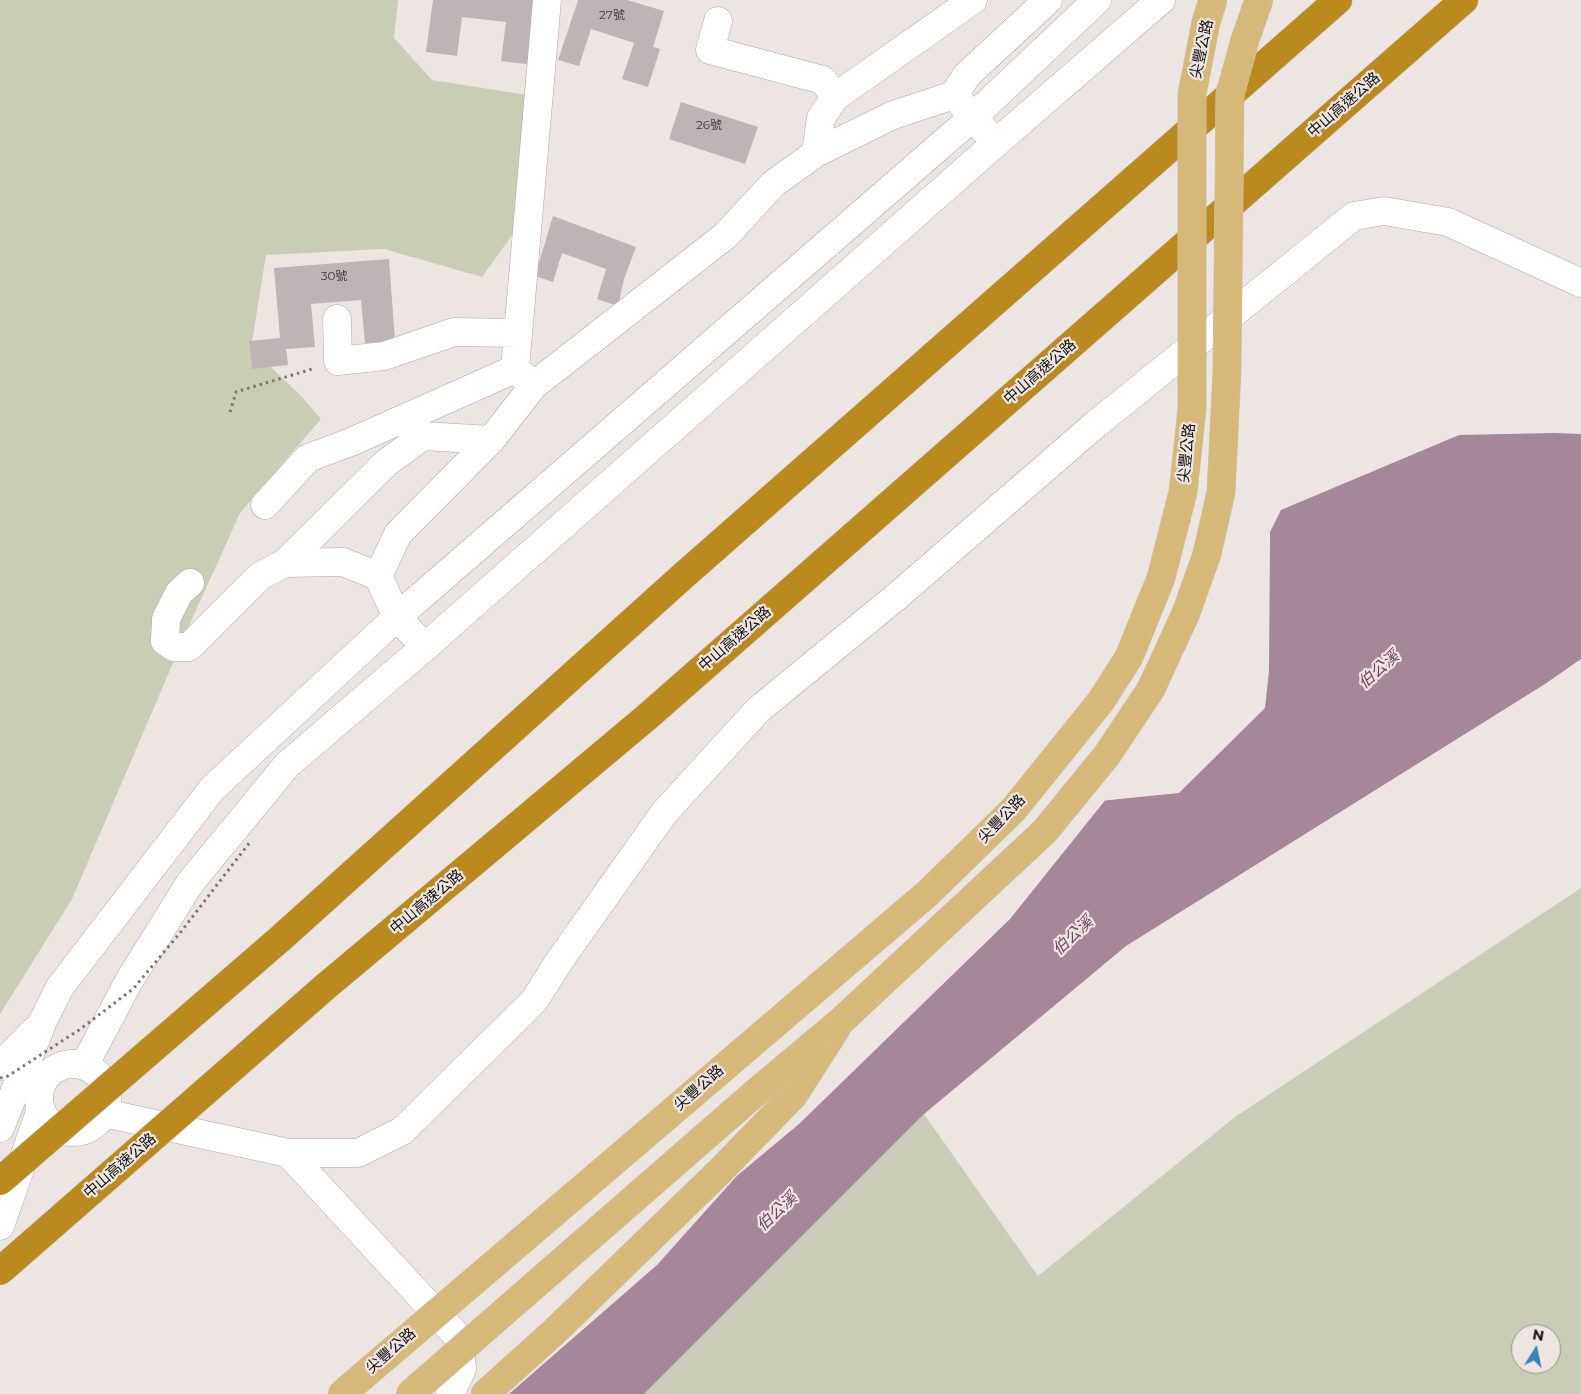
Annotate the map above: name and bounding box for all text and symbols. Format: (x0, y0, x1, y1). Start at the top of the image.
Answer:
house number: 27號 (599, 8, 625, 22)
street label: 尖豐公路 (1187, 18, 1217, 80)
street label: 中山高速公路 (1304, 69, 1384, 141)
house number: 26號 (696, 118, 722, 132)
house number: 30號 (321, 269, 347, 283)
street label: 中山高速公路 (1000, 336, 1080, 408)
street label: 尖豐公路 (1175, 422, 1199, 484)
street label: 中山高速公路 (695, 603, 775, 675)
water label: 伯公溪 (1355, 647, 1403, 693)
street label: 尖豐公路 (975, 791, 1029, 847)
street label: 中山高速公路 (387, 866, 467, 938)
water label: 伯公溪 (1049, 913, 1097, 959)
street label: 尖豐公路 (670, 1062, 728, 1114)
street label: 中山高速公路 (80, 1130, 160, 1202)
water label: 伯公溪 (753, 1189, 801, 1235)
north arrow (1511, 1324, 1561, 1374)
street label: 尖豐公路 (362, 1325, 420, 1377)
text: N (1531, 1325, 1546, 1345)

